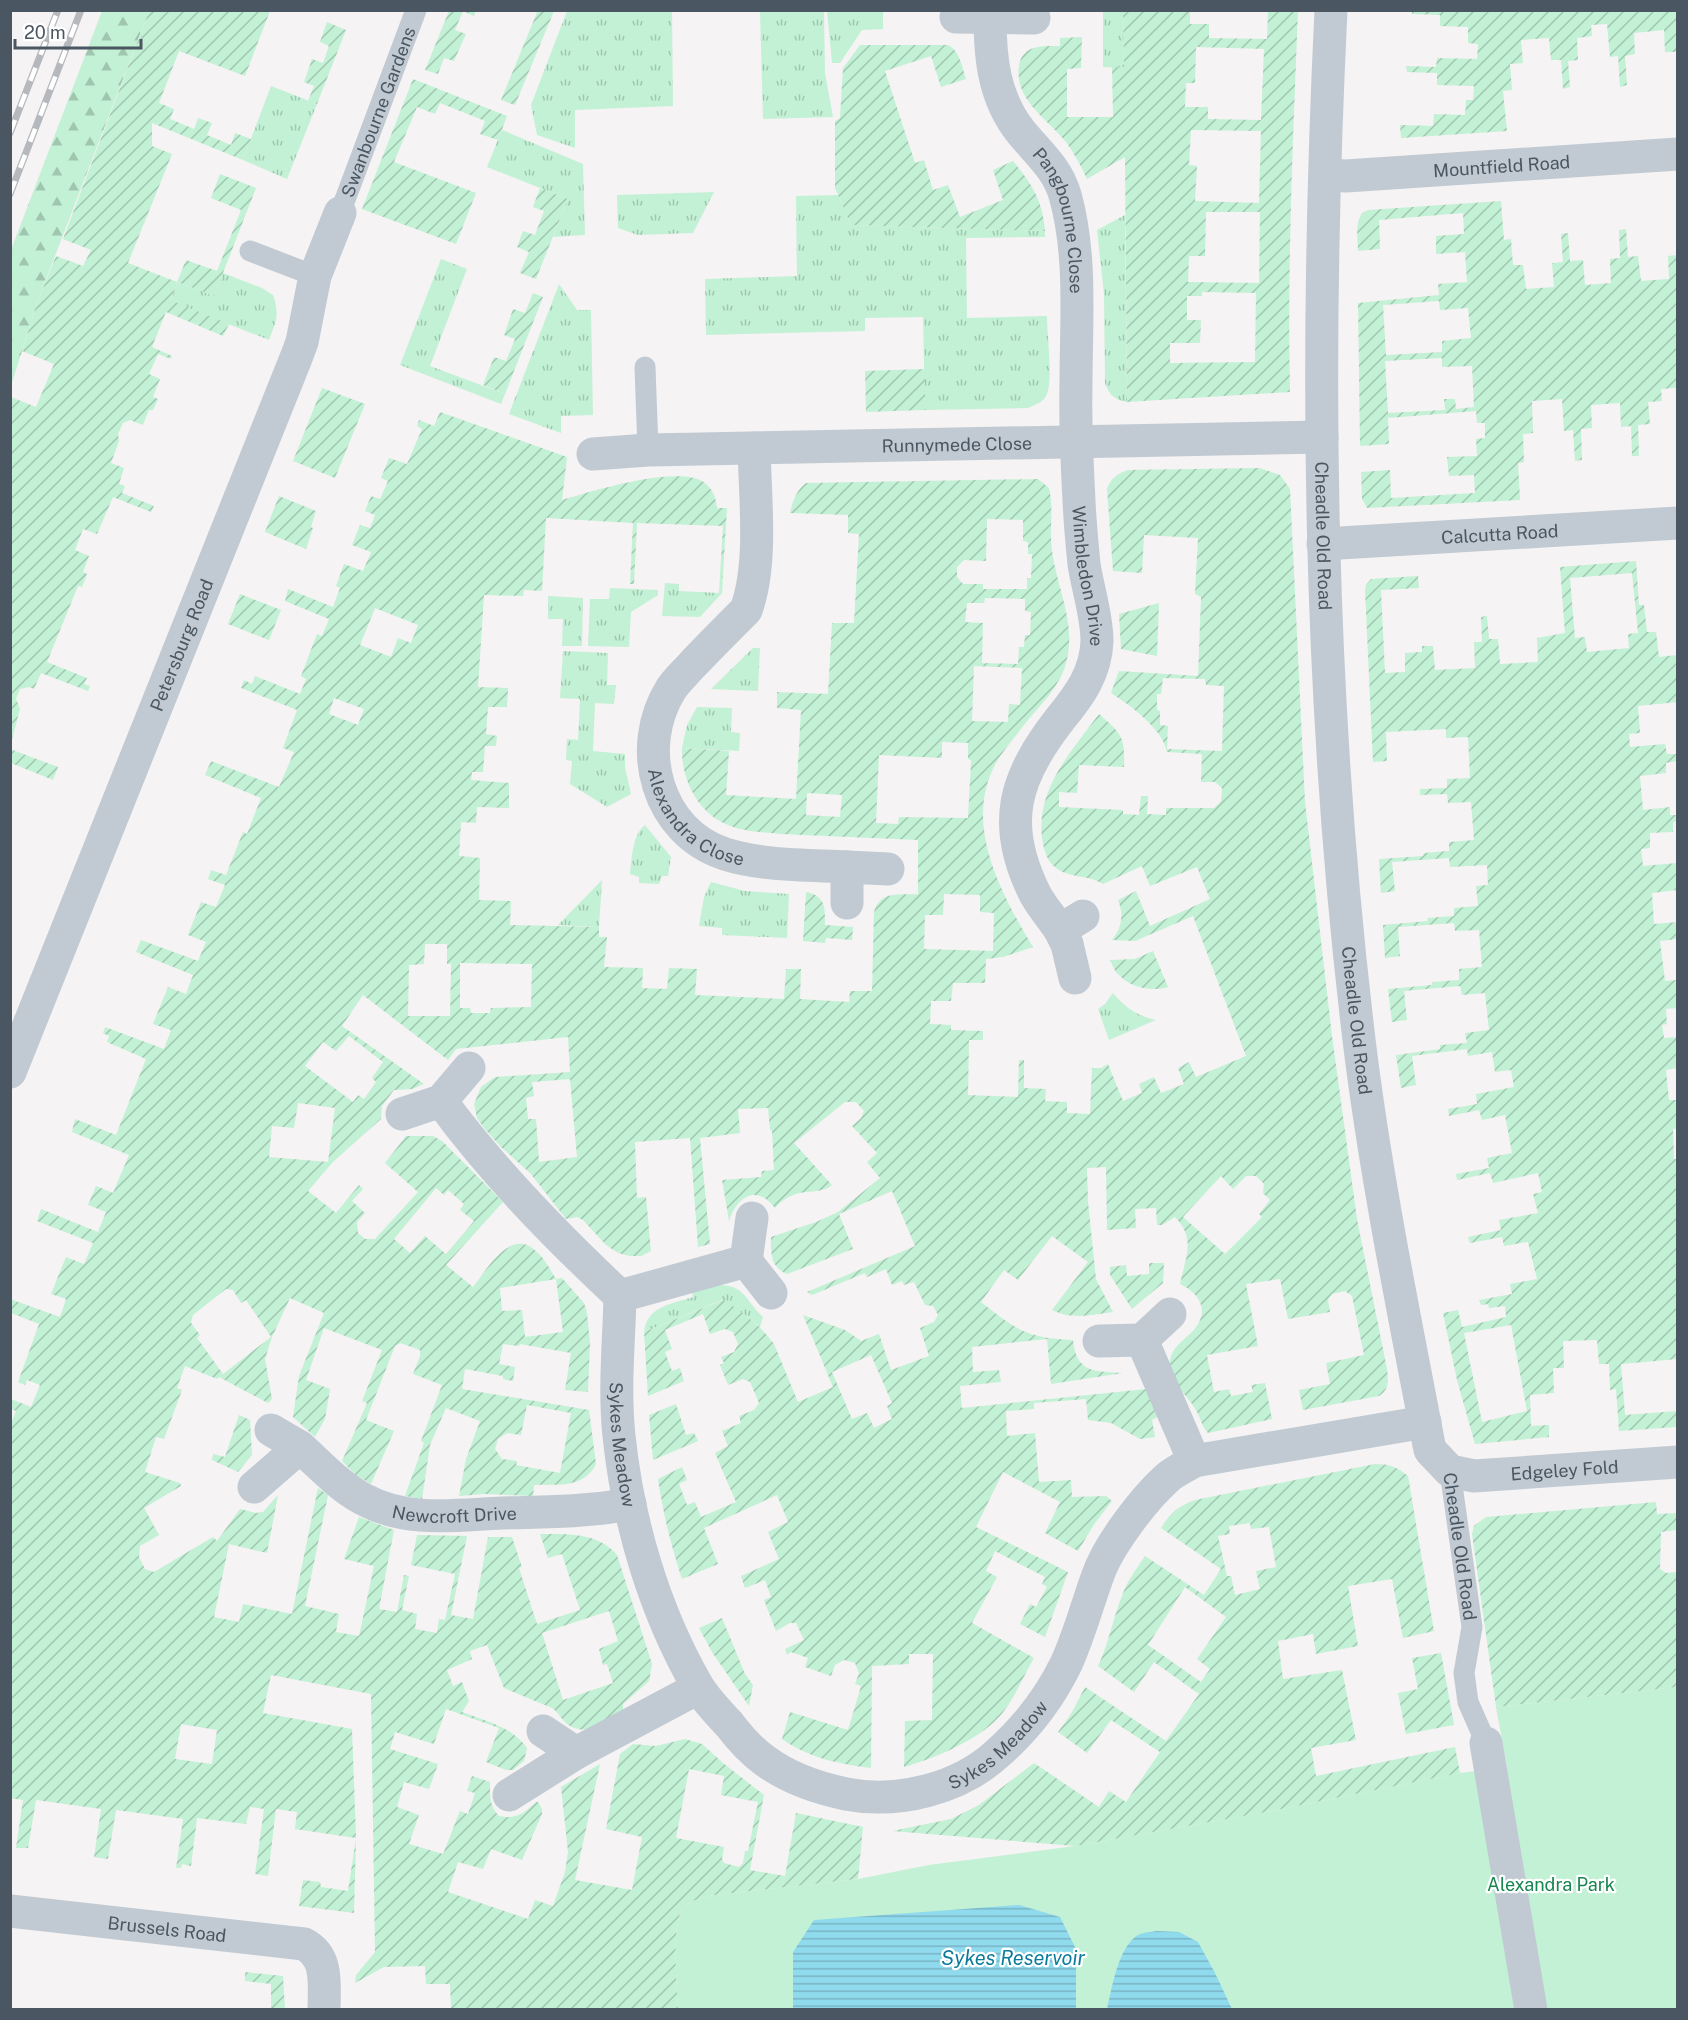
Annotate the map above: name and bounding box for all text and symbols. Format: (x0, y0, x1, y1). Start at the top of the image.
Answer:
scale bar (15, 12, 141, 50)
text: 20 m (24, 22, 66, 43)
street label: Swanbourne Gardens (336, 24, 419, 200)
street label: Pangbourne Close (1029, 143, 1087, 294)
street label: Mountfield Road (1432, 151, 1571, 181)
street label: Runnymede Close (881, 432, 1032, 456)
street label: Cheadle Old Road (1312, 461, 1336, 611)
street label: Wimbledon Drive (1069, 505, 1108, 647)
street label: Calcutta Road (1440, 520, 1559, 548)
street label: Petersburg Road (145, 576, 217, 714)
street label: Alexandra Close (644, 766, 746, 869)
street label: Cheadle Old Road (1338, 945, 1377, 1096)
street label: Sykes Meadow (606, 1382, 640, 1509)
street label: Edgeley Fold (1510, 1456, 1619, 1484)
street label: Cheadle Old Road (1440, 1471, 1481, 1622)
street label: Newcroft Drive (390, 1500, 517, 1526)
street label: Sykes Meadow (945, 1696, 1052, 1793)
park label: Alexandra Park (1487, 1874, 1615, 1895)
street label: Brussels Road (107, 1912, 227, 1946)
water label: Sykes Reservoir (941, 1946, 1085, 1970)

